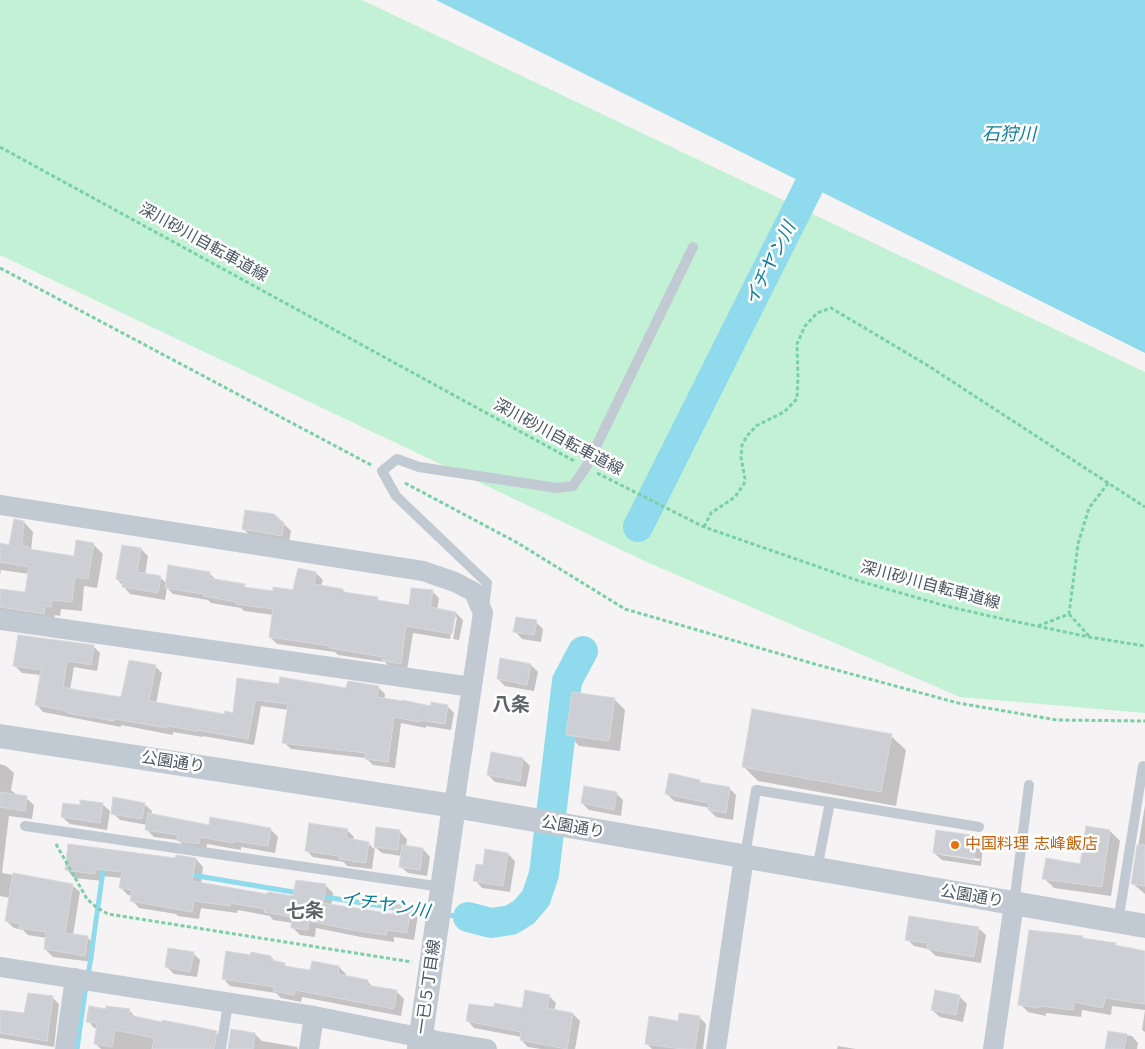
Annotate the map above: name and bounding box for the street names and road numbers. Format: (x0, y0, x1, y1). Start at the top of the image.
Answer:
street label: 深川砂川自転車道線 (135, 200, 271, 286)
street label: 深川砂川自転車道線 (490, 396, 626, 480)
street label: 深川砂川自転車道線 (858, 558, 1002, 614)
street label: 公園通り (140, 749, 206, 777)
street label: 公園通り (540, 813, 606, 843)
street label: 公園通り (939, 882, 1005, 912)
street label: 一已５丁目線 (413, 938, 445, 1036)

